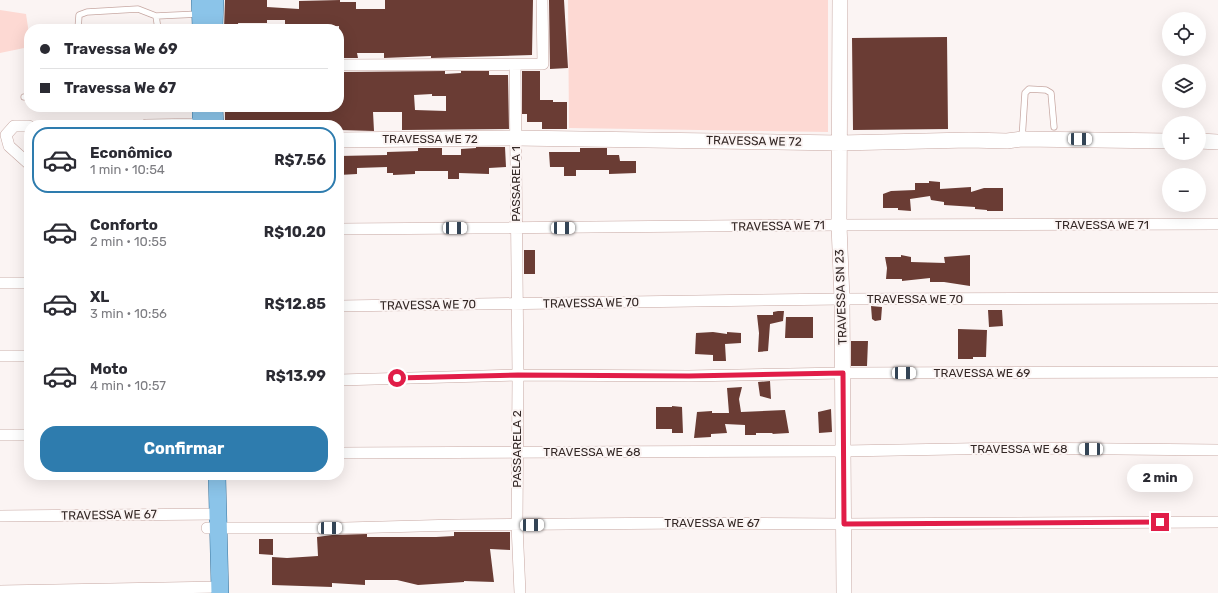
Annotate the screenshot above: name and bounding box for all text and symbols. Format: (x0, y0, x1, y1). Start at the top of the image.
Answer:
map controls (1162, 12, 1206, 212)
button: locate (1162, 12, 1206, 56)
text: Travessa We 69 (64, 40, 178, 58)
button: layers (1162, 64, 1206, 108)
text: Travessa We 67 (64, 79, 176, 97)
button: + (1162, 116, 1206, 160)
street label: TRAVESSA WE 72 (382, 132, 478, 146)
street label: TRAVESSA WE 72 (706, 133, 802, 149)
car (1068, 133, 1092, 145)
icon: car (42, 142, 78, 178)
text: Econômico (90, 144, 172, 162)
street label: PASSARELA 1 (509, 146, 523, 222)
text: R$7.56 (274, 151, 326, 169)
text: 1 min · 10:54 (90, 162, 165, 177)
button: − (1162, 168, 1206, 212)
icon: car (42, 214, 78, 250)
text: Conforto (90, 216, 158, 234)
street label: TRAVESSA WE 71 (731, 218, 825, 234)
street label: TRAVESSA WE 71 (1055, 218, 1149, 232)
car (443, 222, 467, 234)
car (551, 222, 575, 234)
text: R$10.20 (264, 223, 326, 241)
text: 2 min · 10:55 (90, 234, 167, 249)
street label: TRAVESSA SN 23 (832, 249, 850, 345)
icon: car (42, 286, 78, 322)
text: XL (90, 288, 109, 306)
street label: TRAVESSA WE 70 (867, 292, 963, 306)
text: R$12.85 (264, 295, 326, 313)
street label: TRAVESSA WE 70 (543, 295, 639, 311)
street label: TRAVESSA WE 70 (380, 297, 476, 313)
text: 3 min · 10:56 (90, 306, 167, 321)
icon: car (42, 358, 78, 394)
text: Moto (90, 360, 128, 378)
street label: TRAVESSA WE 69 (934, 366, 1030, 380)
text: R$13.99 (265, 367, 326, 385)
car (892, 367, 916, 379)
route start (388, 369, 406, 387)
text: 4 min · 10:57 (90, 378, 166, 393)
street label: PASSARELA 2 (510, 410, 524, 488)
button: Confirmar (40, 426, 328, 472)
street label: TRAVESSA WE 68 (970, 442, 1068, 456)
car (1079, 443, 1103, 455)
street label: TRAVESSA WE 68 (543, 445, 641, 459)
callout: 2 min (1127, 464, 1193, 492)
text: 2 min (1142, 470, 1178, 485)
street label: TRAVESSA WE 67 (61, 507, 157, 523)
route end (1151, 513, 1169, 531)
street label: TRAVESSA WE 67 (664, 516, 760, 530)
car (520, 519, 544, 531)
car (318, 522, 342, 534)

